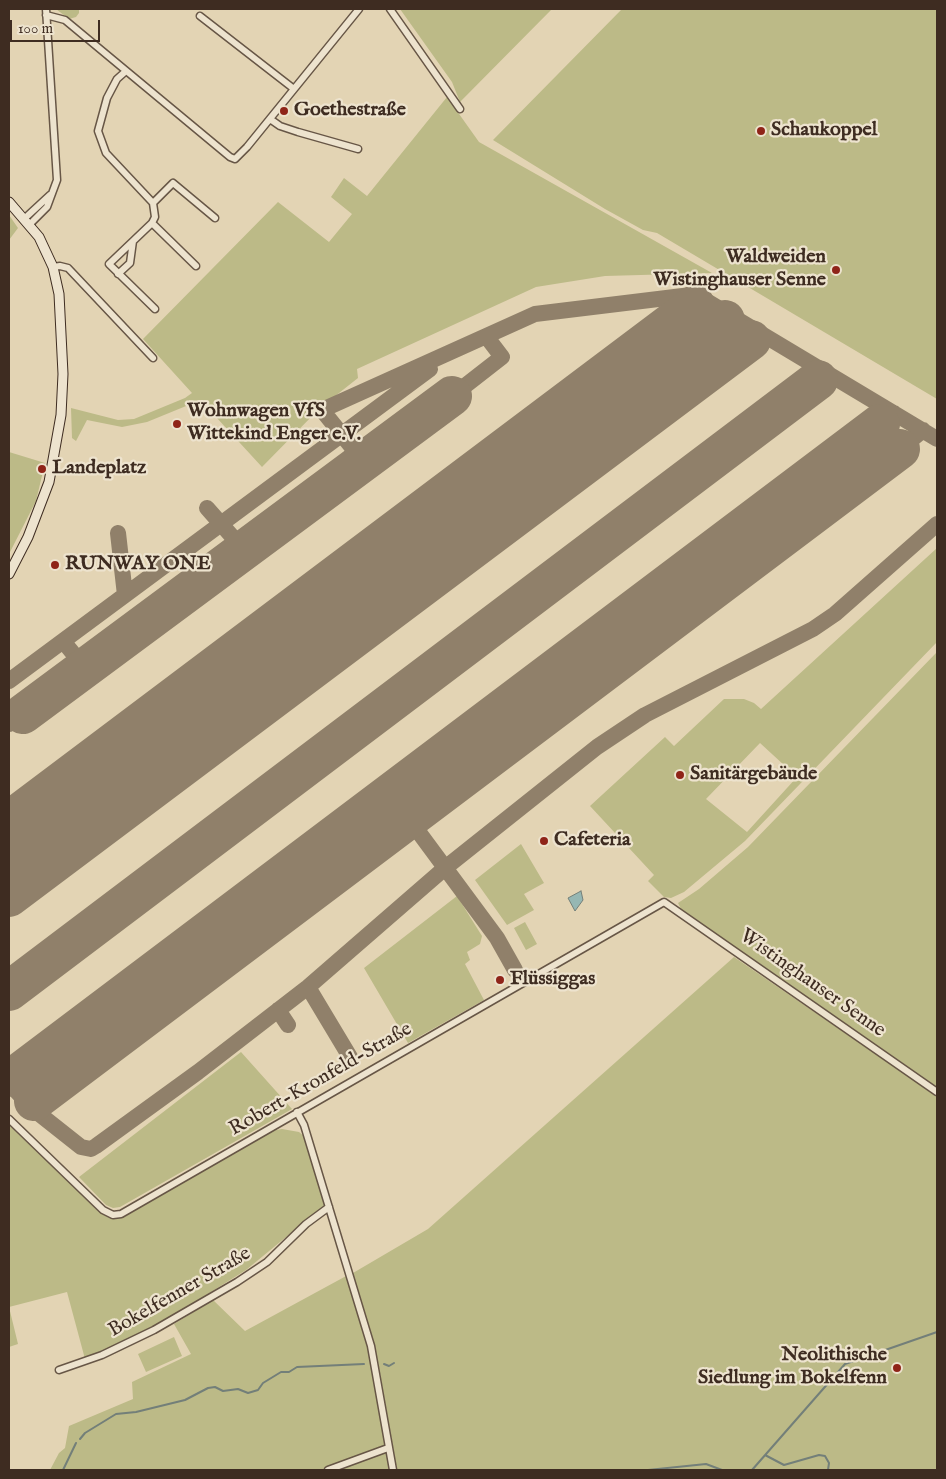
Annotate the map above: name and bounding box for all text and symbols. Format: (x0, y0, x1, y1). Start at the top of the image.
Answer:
scale bar (12, 10, 102, 42)
text: 100 m (18, 19, 53, 38)
place label: Goethestraße (294, 99, 406, 123)
marker: Goethestraße (278, 105, 290, 117)
place label: Schaukoppel (771, 119, 877, 143)
marker: Schaukoppel (755, 125, 767, 137)
place label: Waldweiden Wistinghauser Senne (653, 246, 826, 293)
marker: Waldweiden Wistinghauser Senne (830, 264, 842, 276)
place label: Wohnwagen VfS Wittekind Enger e.V. (187, 400, 361, 447)
marker: Wohnwagen VfS Wittekind Enger e.V. (171, 418, 183, 430)
place label: Landeplatz (52, 457, 146, 481)
marker: Landeplatz (36, 463, 48, 475)
place label: RUNWAY ONE (65, 553, 210, 577)
marker: RUNWAY ONE (49, 559, 61, 571)
place label: Sanitärgebäude (690, 763, 817, 787)
marker: Sanitärgebäude (674, 769, 686, 781)
place label: Cafeteria (554, 829, 631, 853)
marker: Cafeteria (538, 835, 550, 847)
street label: Wistinghauser Senne (734, 925, 890, 1043)
place label: Flüssiggas (510, 968, 595, 992)
marker: Flüssiggas (494, 974, 506, 986)
street label: Robert-Kronfeld-Straße (225, 1018, 417, 1142)
street label: Bokelfenner Straße (105, 1243, 255, 1343)
place label: Neolithische Siedlung im Bokelfenn (698, 1344, 887, 1391)
marker: Neolithische Siedlung im Bokelfenn (891, 1362, 903, 1374)

